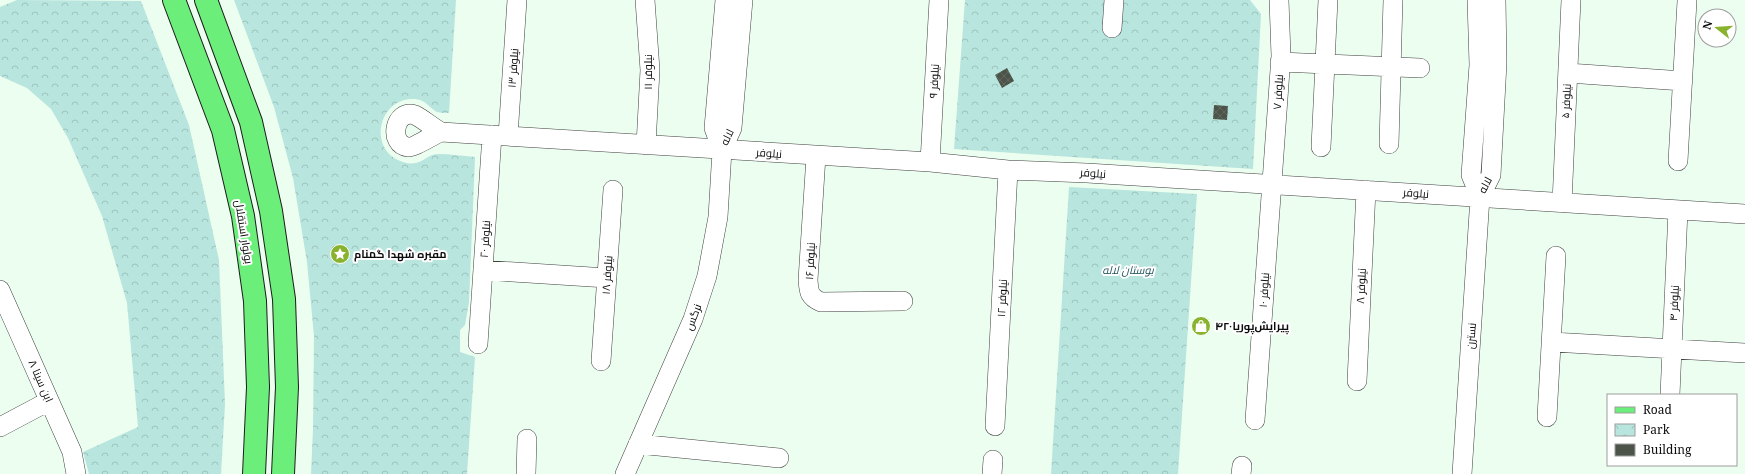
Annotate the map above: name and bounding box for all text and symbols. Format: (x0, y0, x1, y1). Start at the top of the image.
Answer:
north arrow (1697, 8, 1737, 48)
text: N (1699, 18, 1715, 31)
street label: نیلوفر ۱۳ (504, 48, 521, 88)
street label: نیلوفر ۱۱ (640, 54, 655, 90)
street label: نیلوفر ۹ (925, 63, 942, 99)
street label: نیلوفر ۷ (1269, 74, 1286, 110)
street label: نیلوفر ۵ (1557, 83, 1574, 119)
street label: لاله (716, 126, 737, 147)
street label: نیلوفر (755, 144, 783, 161)
street label: نیلوفر (1079, 164, 1107, 181)
street label: لاله (1474, 174, 1495, 196)
street label: نیلوفر (1402, 184, 1430, 201)
street label: بولوار استقلال (232, 199, 257, 265)
street label: نیلوفر ۲۰ (476, 220, 493, 258)
street label: نیلوفر ۱۶ (801, 242, 818, 280)
place icon: مقبره شهدا گمنام (329, 243, 351, 265)
place label: مقبره شهدا گمنام (354, 246, 446, 262)
street label: نیلوفر ۱۸ (598, 255, 615, 295)
park label: بوستان لاله (1102, 262, 1155, 277)
street label: نیلوفر ۸ (1352, 268, 1369, 304)
street label: نیلوفر ۱۰ (1255, 272, 1272, 308)
street label: نیلوفر ۱۲ (993, 279, 1010, 317)
street label: نیلوفر ۴ (1665, 285, 1682, 321)
street label: نرگس (681, 301, 704, 332)
shop icon: پیرایش‌پوریا۴۲۰ (1190, 315, 1212, 337)
place label: پیرایش‌پوریا۴۲۰ (1215, 318, 1289, 335)
street label: نسترن (1462, 322, 1479, 350)
street label: ابن سینا ۸ (25, 357, 57, 404)
legend (1607, 394, 1737, 466)
text: Road (1643, 401, 1673, 418)
text: Park (1643, 421, 1671, 438)
text: Building (1643, 441, 1692, 458)

